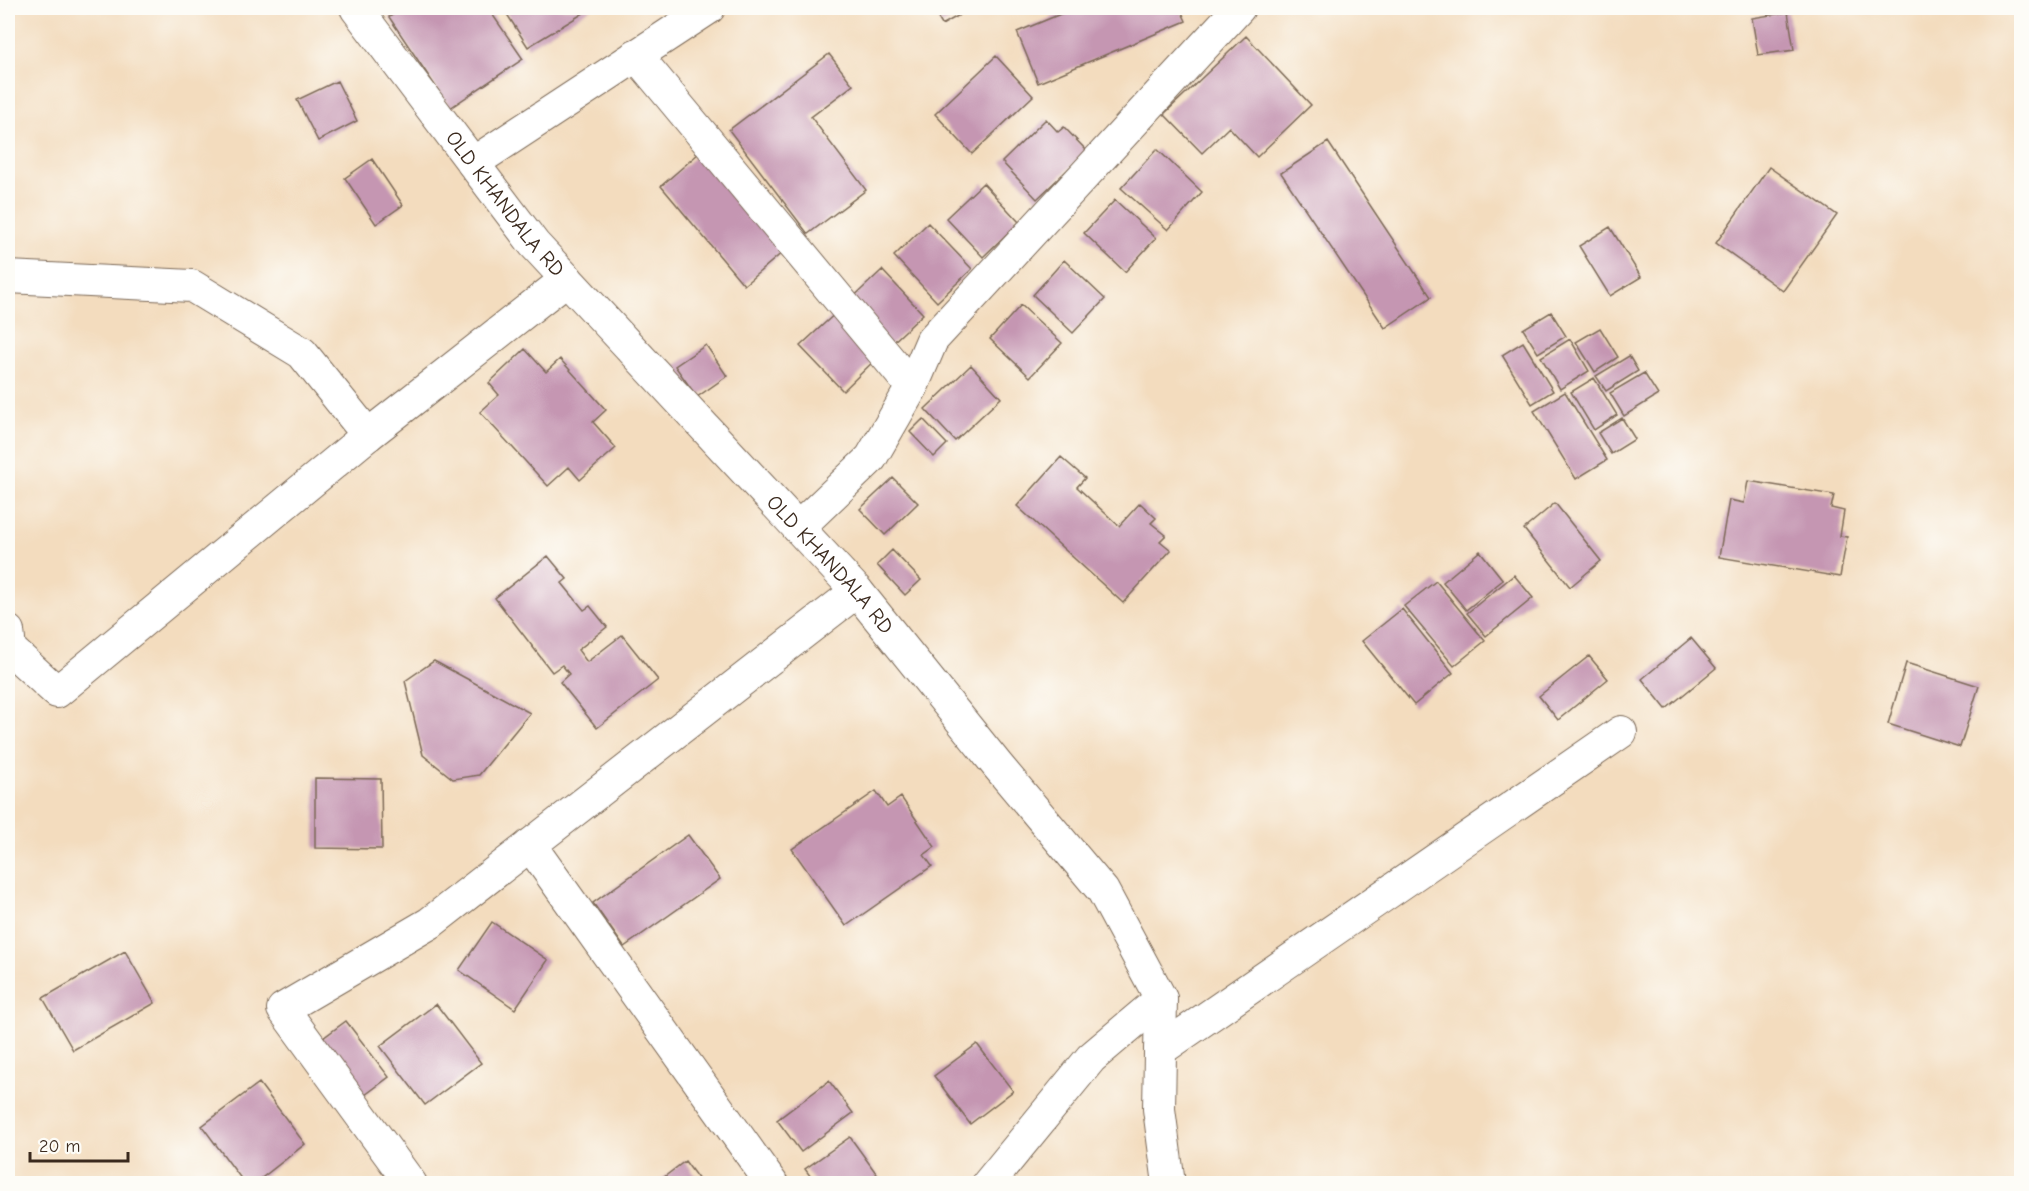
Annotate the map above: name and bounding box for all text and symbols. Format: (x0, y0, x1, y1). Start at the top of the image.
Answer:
street label: OLD KHANDALA RD (441, 126, 570, 281)
street label: OLD KHANDALA RD (762, 490, 899, 639)
scale bar (30, 1125, 128, 1163)
text: 20 m (39, 1136, 80, 1157)

